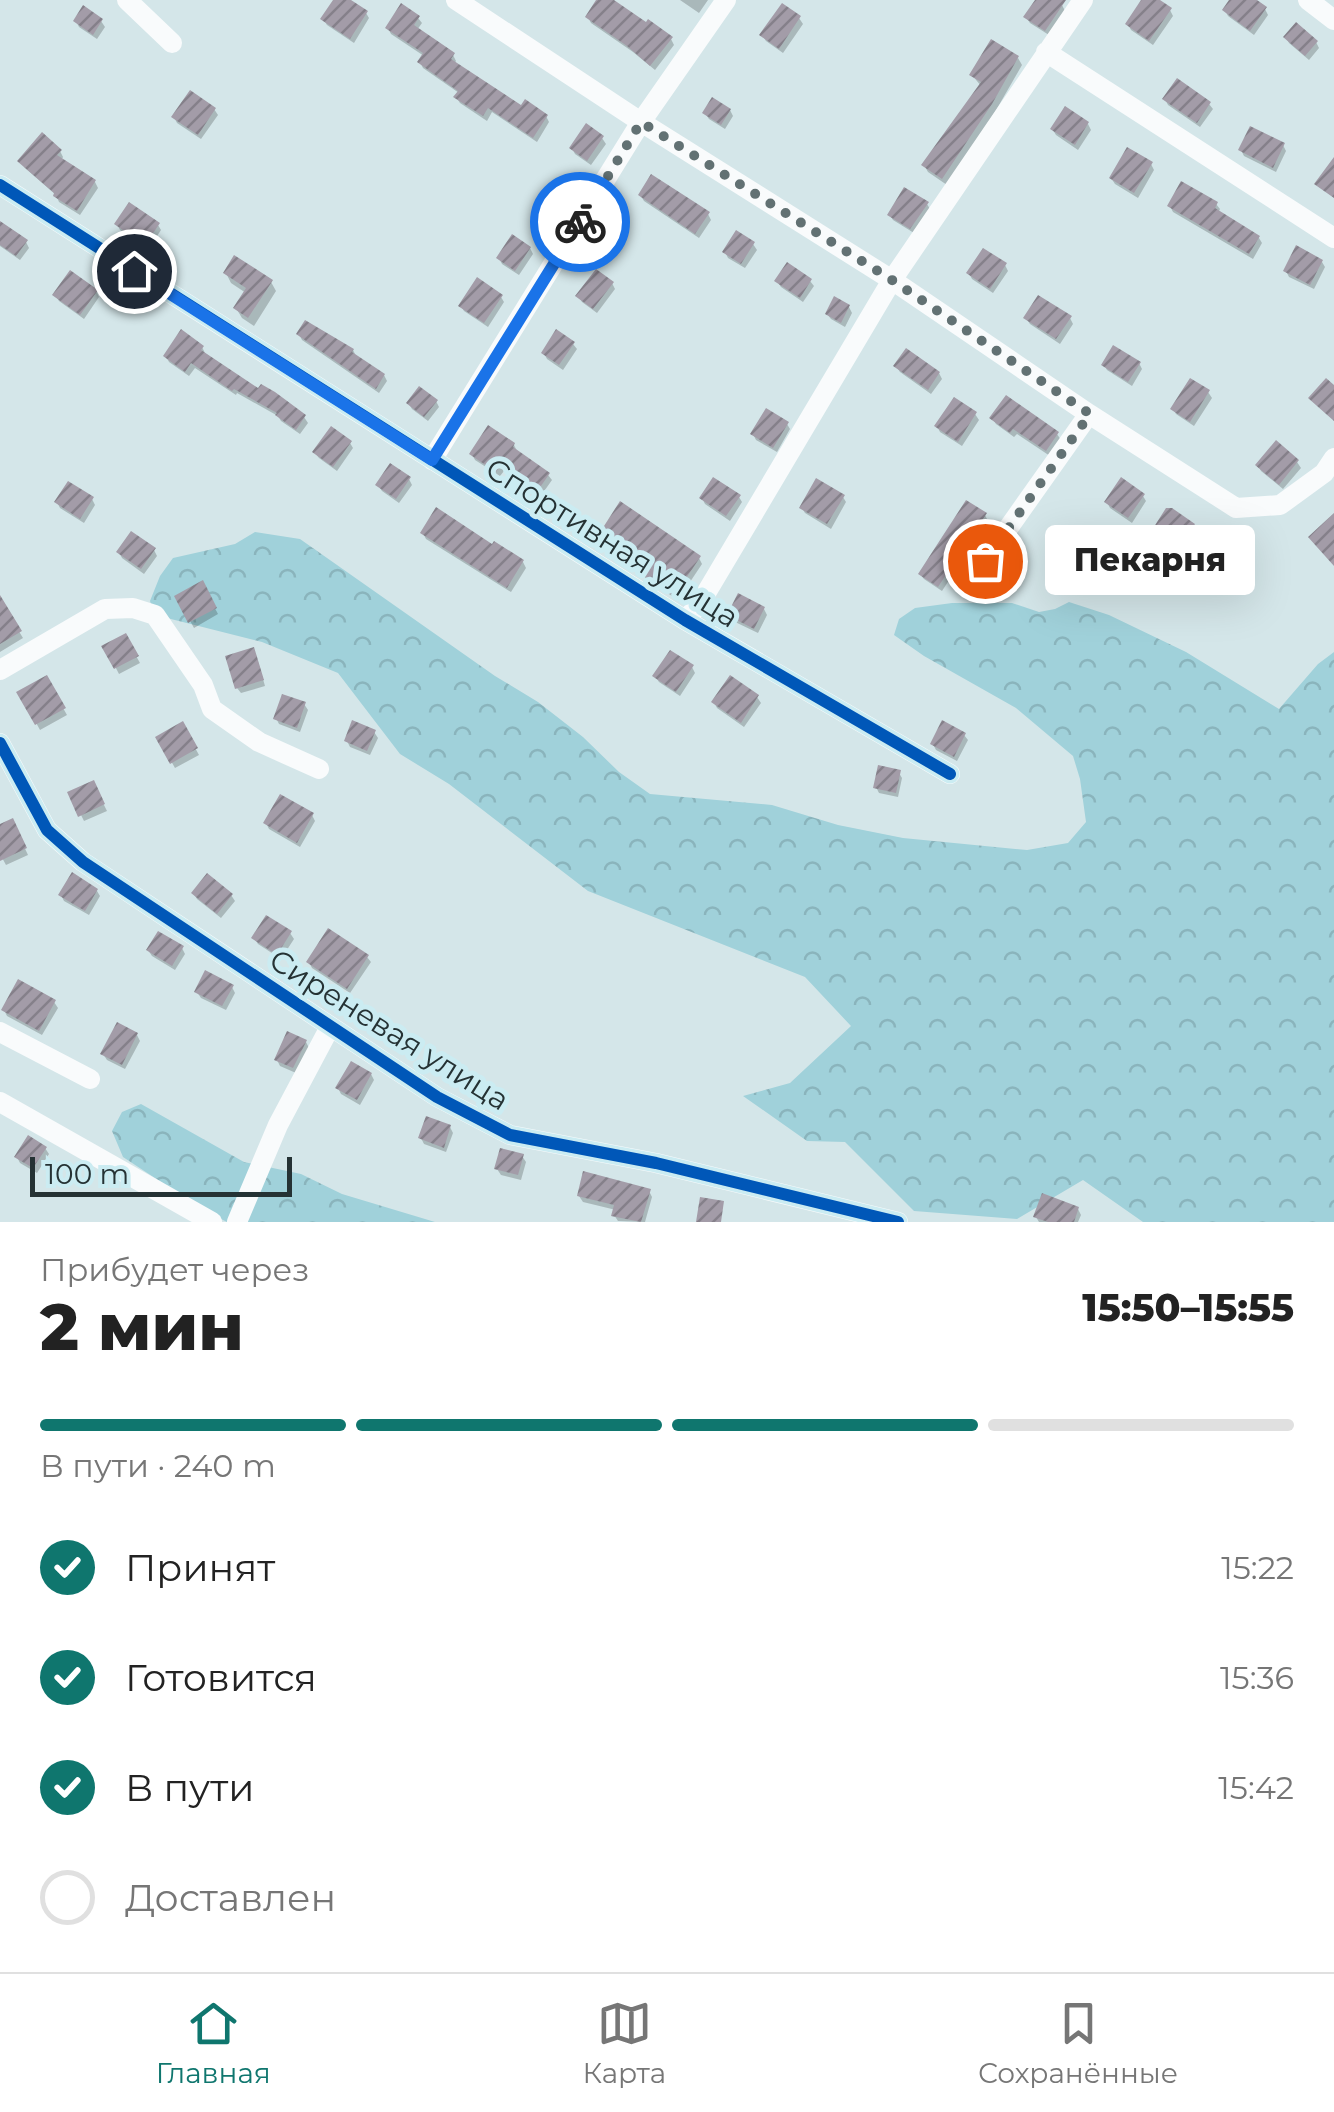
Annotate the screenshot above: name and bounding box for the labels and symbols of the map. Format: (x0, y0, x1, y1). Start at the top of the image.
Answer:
courier (530, 172, 630, 272)
pin (92, 229, 177, 314)
street label: Спортивная улица (479, 450, 746, 635)
pin (943, 519, 1028, 604)
callout: Пекарня (1045, 526, 1255, 596)
street label: Сиреневая улица (263, 941, 516, 1118)
scale bar (30, 1152, 292, 1196)

